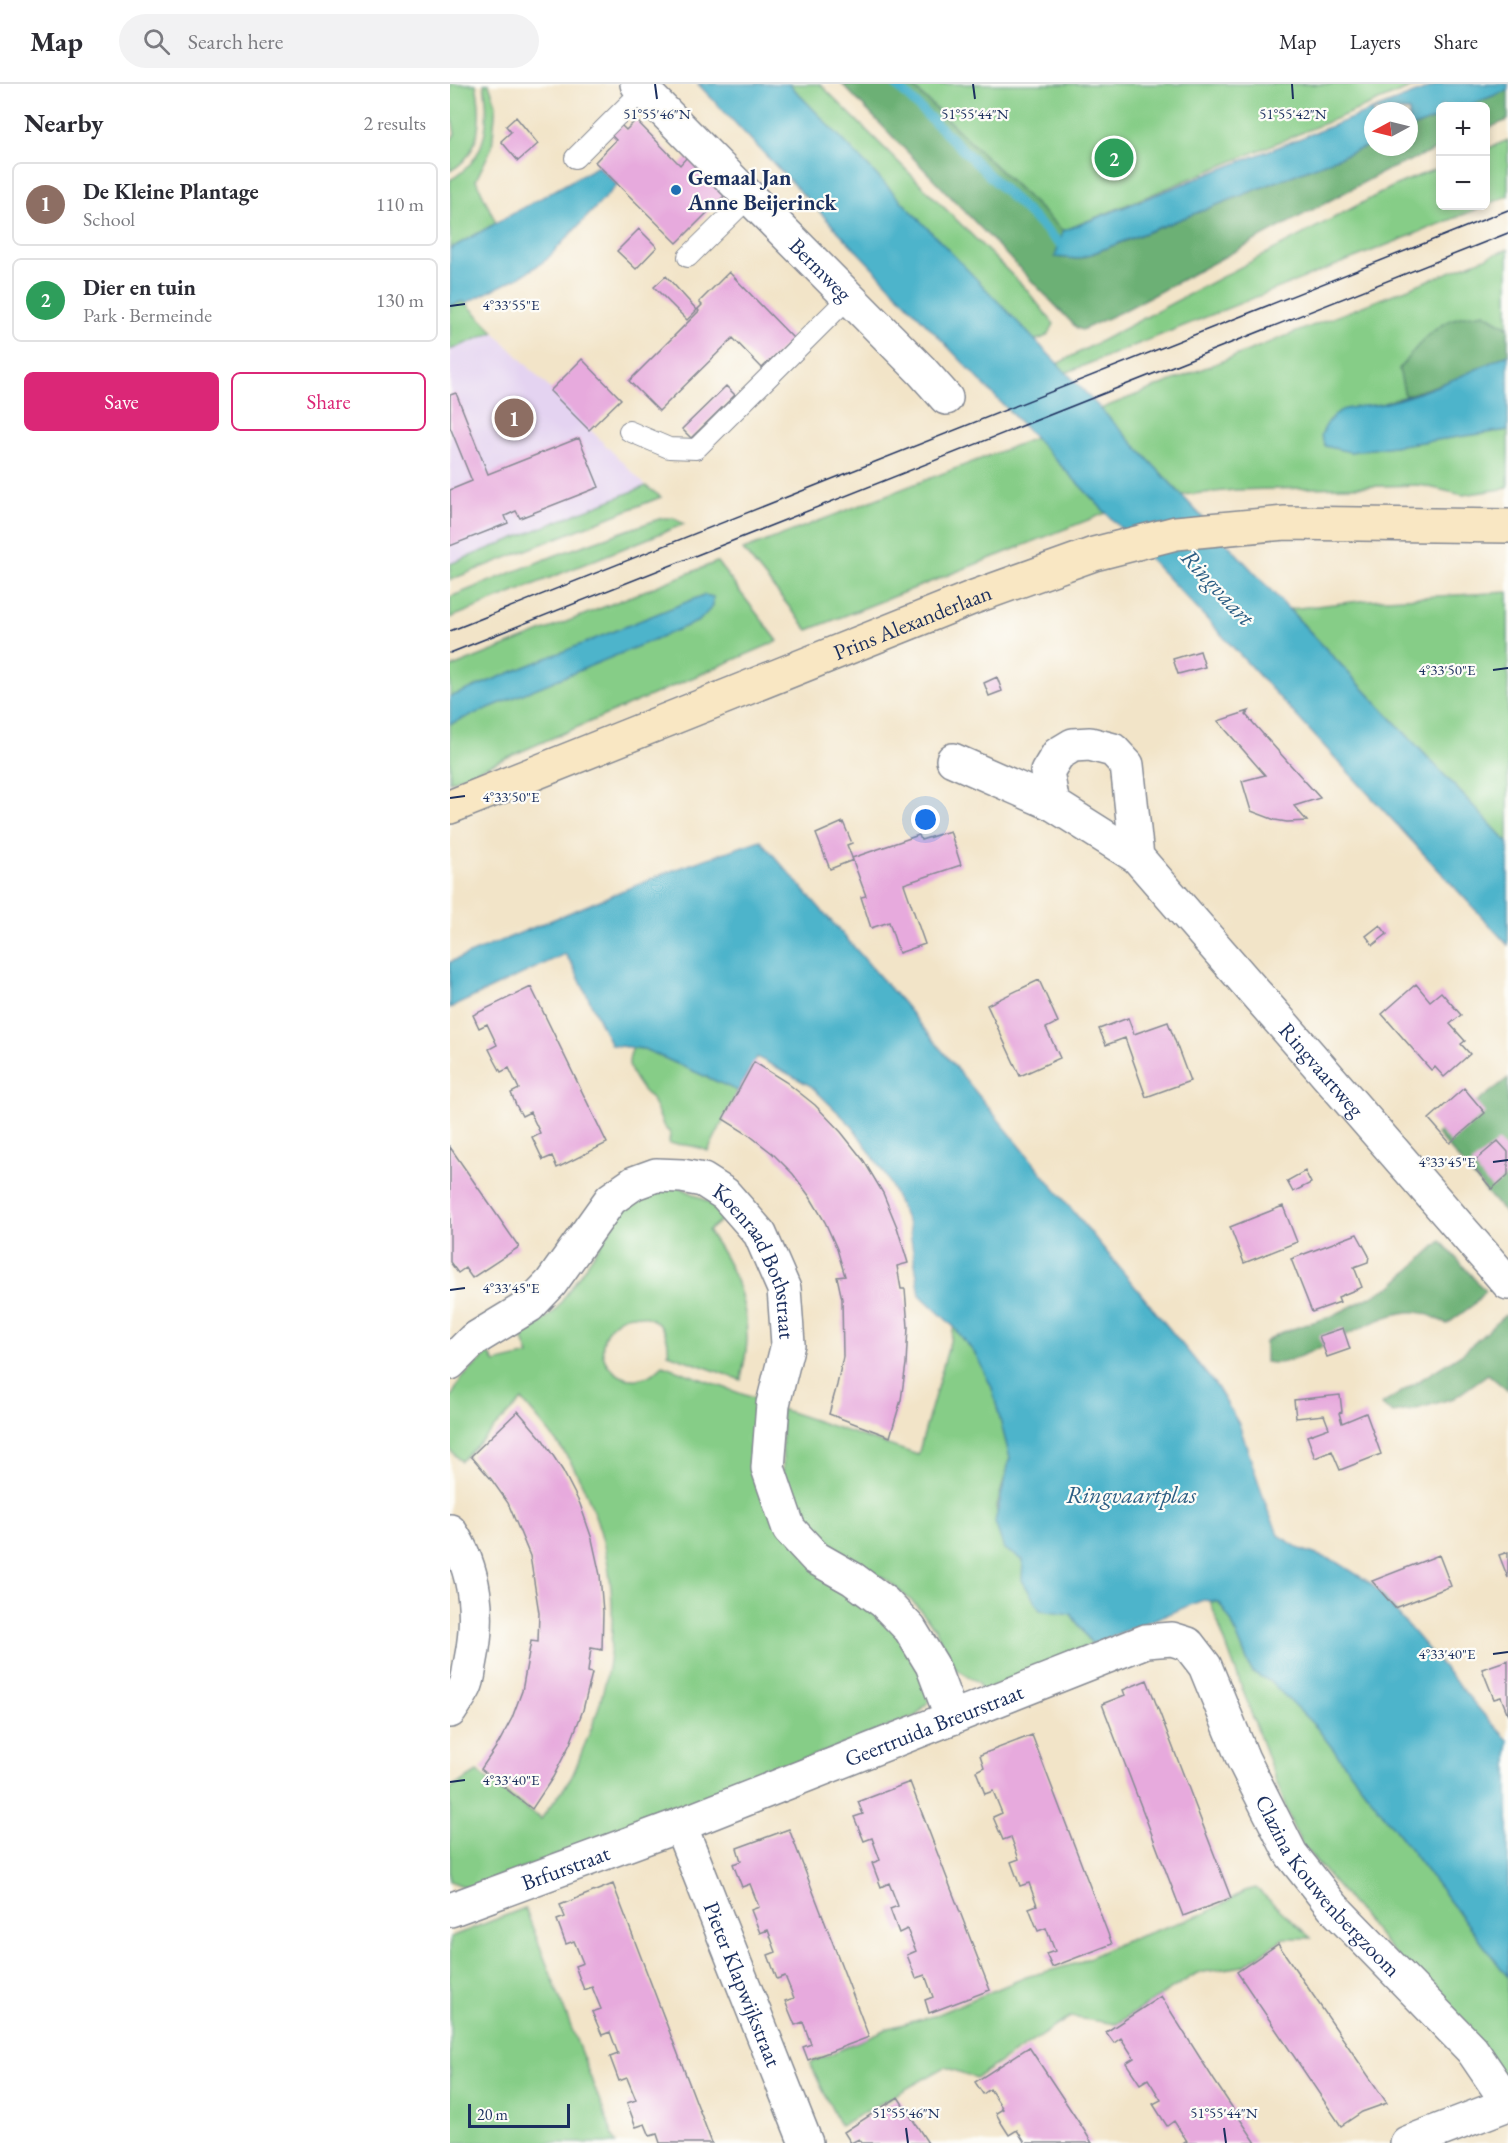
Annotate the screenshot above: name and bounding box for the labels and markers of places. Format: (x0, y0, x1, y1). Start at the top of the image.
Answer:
pin: 2 (1094, 136, 1134, 181)
place label: Gemaal Jan Anne Beijerinck (687, 163, 838, 217)
marker: Gemaal Jan Anne Beijerinck (669, 183, 683, 197)
pin: 1 (494, 396, 534, 440)

